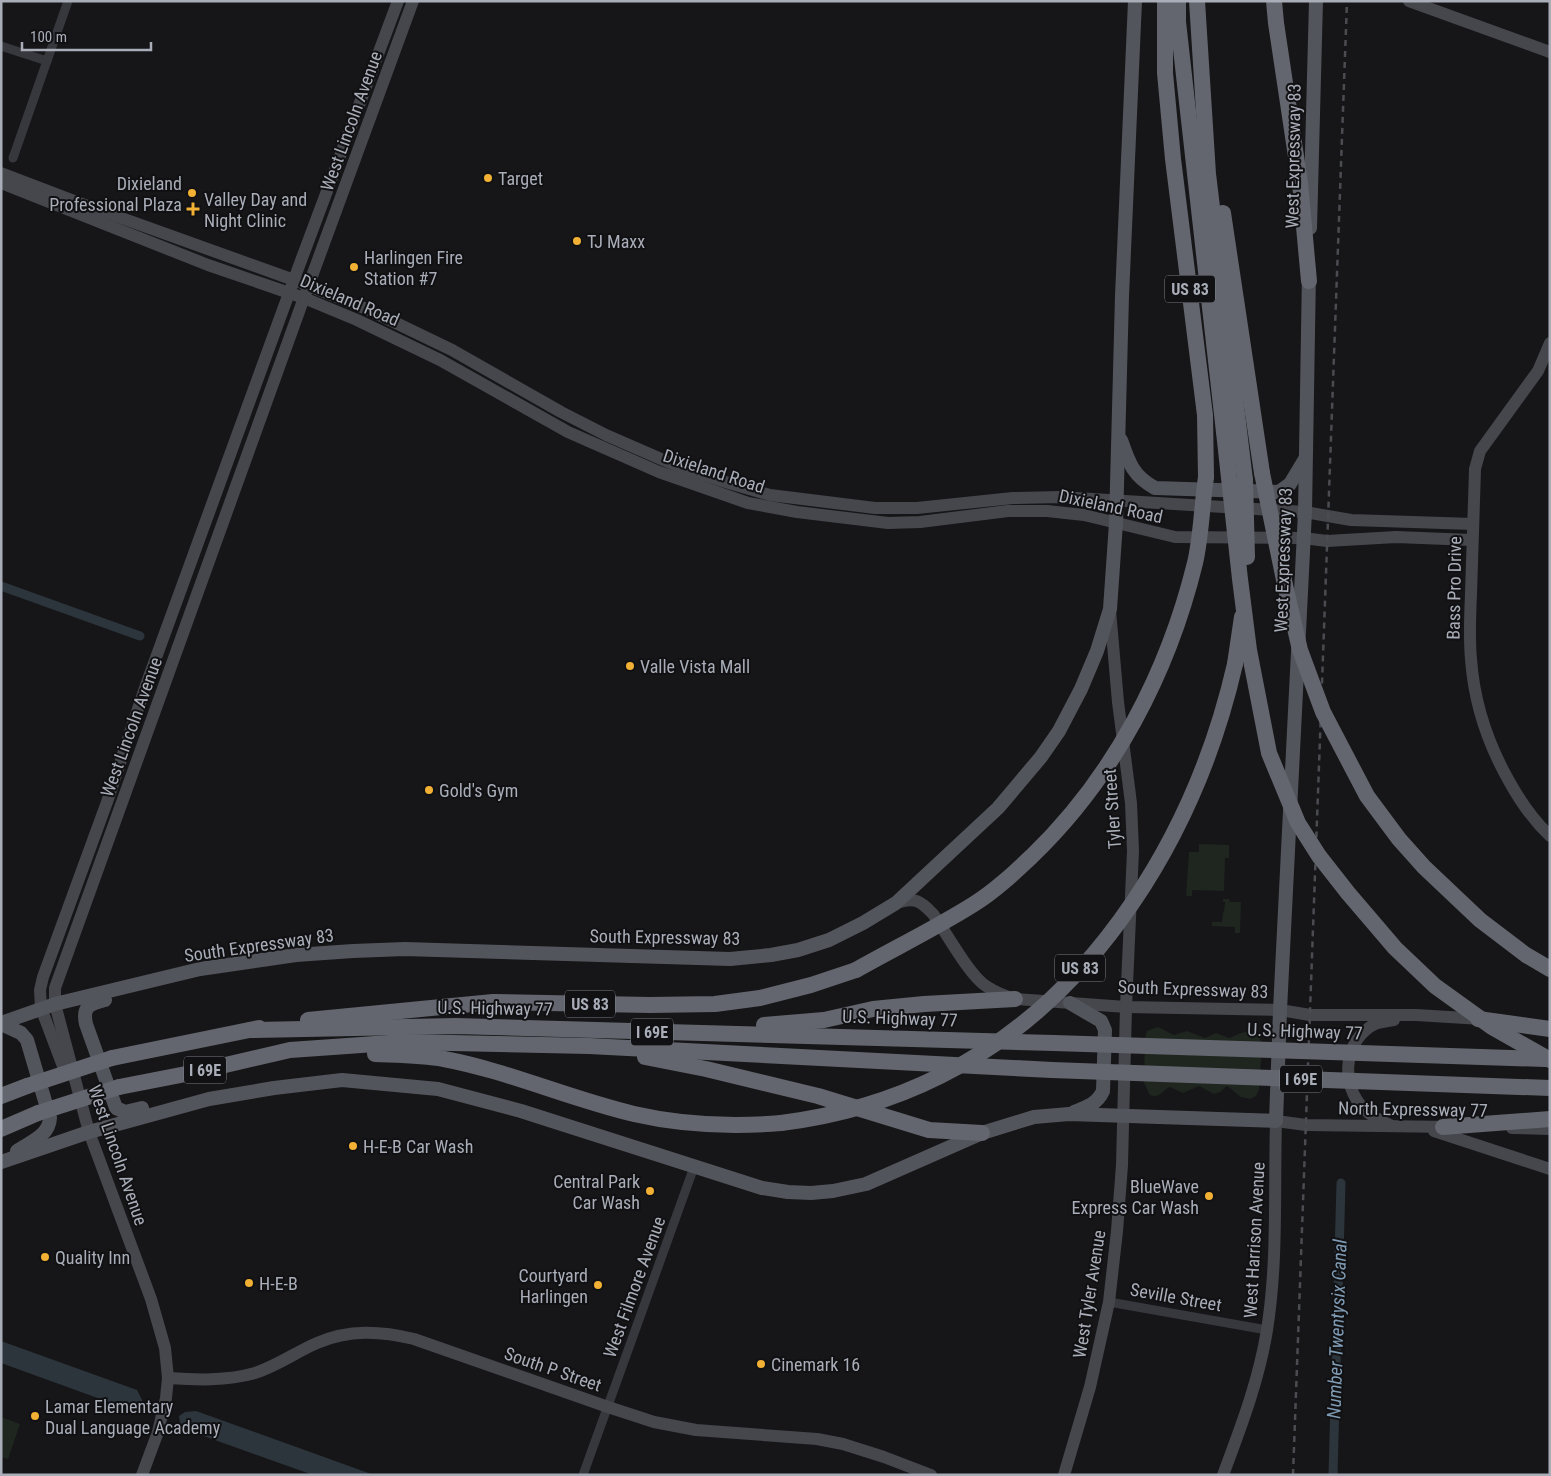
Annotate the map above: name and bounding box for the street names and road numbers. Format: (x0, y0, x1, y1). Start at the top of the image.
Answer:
street label: West Lincoln Avenue (316, 48, 386, 194)
street label: West Expressway 83 (1281, 83, 1305, 229)
street label: Dixieland Road (297, 270, 403, 330)
road number: US 83 (1165, 276, 1215, 302)
street label: Dixieland Road (661, 445, 767, 497)
street label: Dixieland Road (1057, 485, 1165, 527)
street label: West Expressway 83 (1270, 487, 1296, 633)
street label: Bass Pro Drive (1443, 536, 1465, 640)
street label: West Lincoln Avenue (96, 654, 166, 800)
street label: Tyler Street (1099, 768, 1125, 850)
street label: South Expressway 83 (183, 924, 335, 966)
street label: South Expressway 83 (589, 925, 741, 949)
road number: US 83 (1055, 954, 1105, 981)
street label: South Expressway 83 (1117, 976, 1269, 1002)
road number: US 83 (565, 991, 615, 1018)
street label: U.S. Highway 77 (437, 996, 553, 1020)
street label: U.S. Highway 77 (842, 1005, 958, 1031)
street label: U.S. Highway 77 (1247, 1018, 1363, 1044)
road number: I 69E (631, 1019, 673, 1046)
road number: I 69E (184, 1056, 226, 1084)
road number: I 69E (1280, 1066, 1322, 1092)
street label: West Lincoln Avenue (84, 1082, 152, 1228)
street label: North Expressway 77 (1338, 1097, 1488, 1121)
street label: West Harrison Avenue (1239, 1161, 1269, 1319)
street label: West Filmore Avenue (599, 1214, 669, 1360)
street label: West Tyler Avenue (1069, 1228, 1109, 1360)
street label: Seville Street (1129, 1279, 1223, 1315)
street label: South P Street (502, 1343, 604, 1395)

